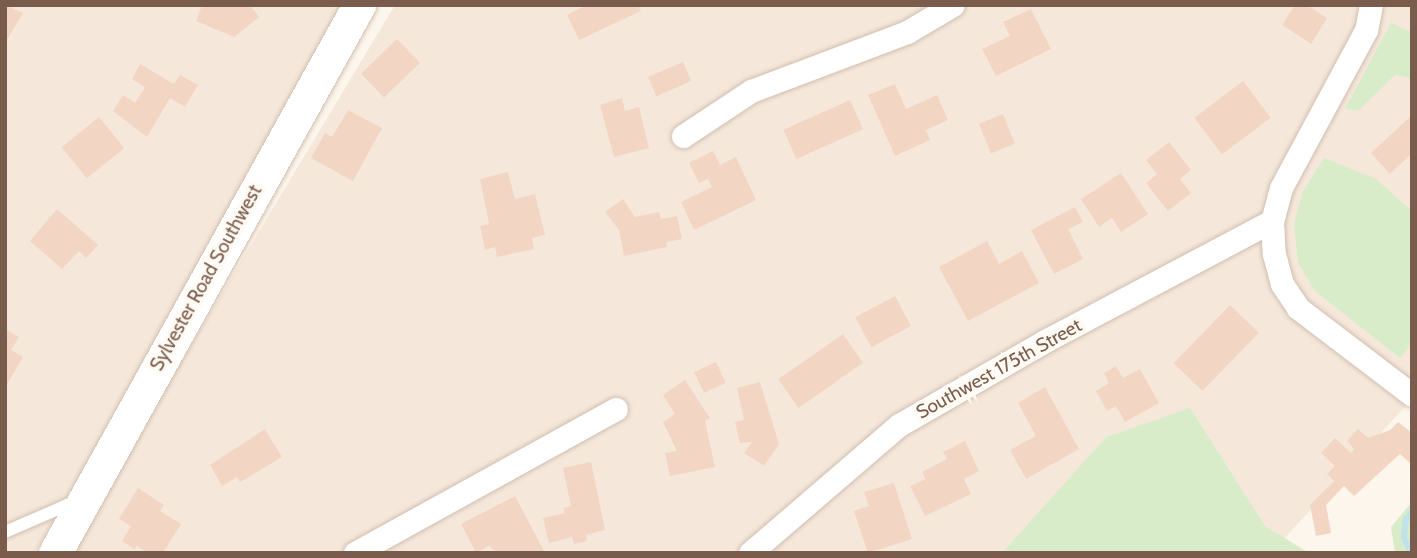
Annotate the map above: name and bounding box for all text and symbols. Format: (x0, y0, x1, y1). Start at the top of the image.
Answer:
street label: Sylvester Road Southwest (145, 181, 267, 375)
street label: Southwest 175th Street (912, 314, 1086, 424)

